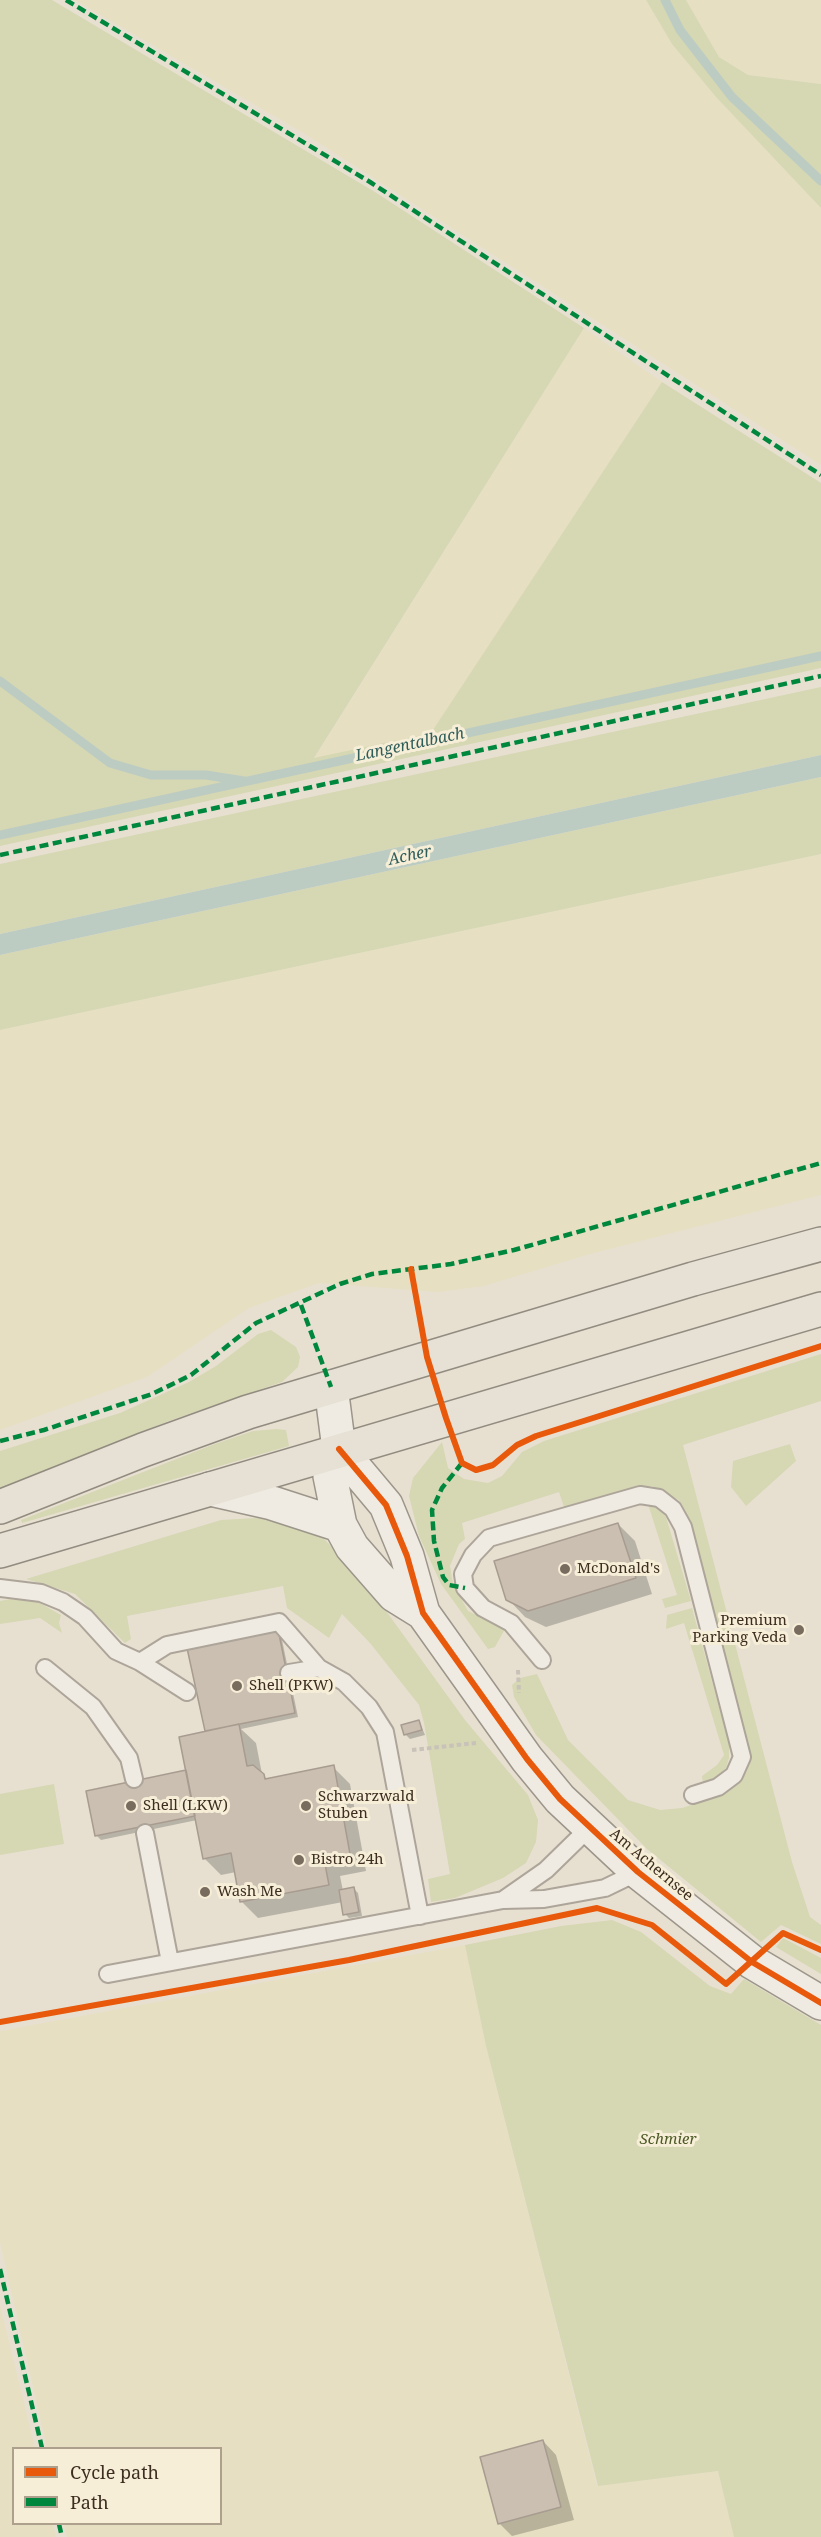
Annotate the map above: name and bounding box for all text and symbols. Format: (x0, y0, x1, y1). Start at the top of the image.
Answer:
water label: Langentalbach (354, 724, 466, 766)
water label: Acher (387, 842, 433, 870)
place label: McDonald's (577, 1560, 660, 1578)
marker: McDonald's (558, 1562, 572, 1576)
place label: Premium Parking Veda (692, 1612, 787, 1647)
marker: Premium Parking Veda (792, 1623, 806, 1637)
place label: Shell (PKW) (249, 1677, 334, 1695)
marker: Shell (PKW) (230, 1679, 244, 1693)
place label: Schwarzwald Stuben (318, 1788, 414, 1823)
place label: Shell (LKW) (143, 1797, 228, 1815)
marker: Shell (LKW) (124, 1799, 138, 1813)
marker: Schwarzwald Stuben (299, 1799, 313, 1813)
street label: Am Achernsee (606, 1825, 696, 1905)
place label: Bistro 24h (311, 1851, 384, 1869)
marker: Bistro 24h (292, 1853, 306, 1867)
place label: Wash Me (217, 1883, 282, 1901)
marker: Wash Me (198, 1885, 212, 1899)
park label: Schmier (640, 2131, 696, 2149)
legend (12, 2447, 222, 2525)
text: Cycle path (70, 2460, 159, 2484)
text: Path (70, 2490, 109, 2514)

